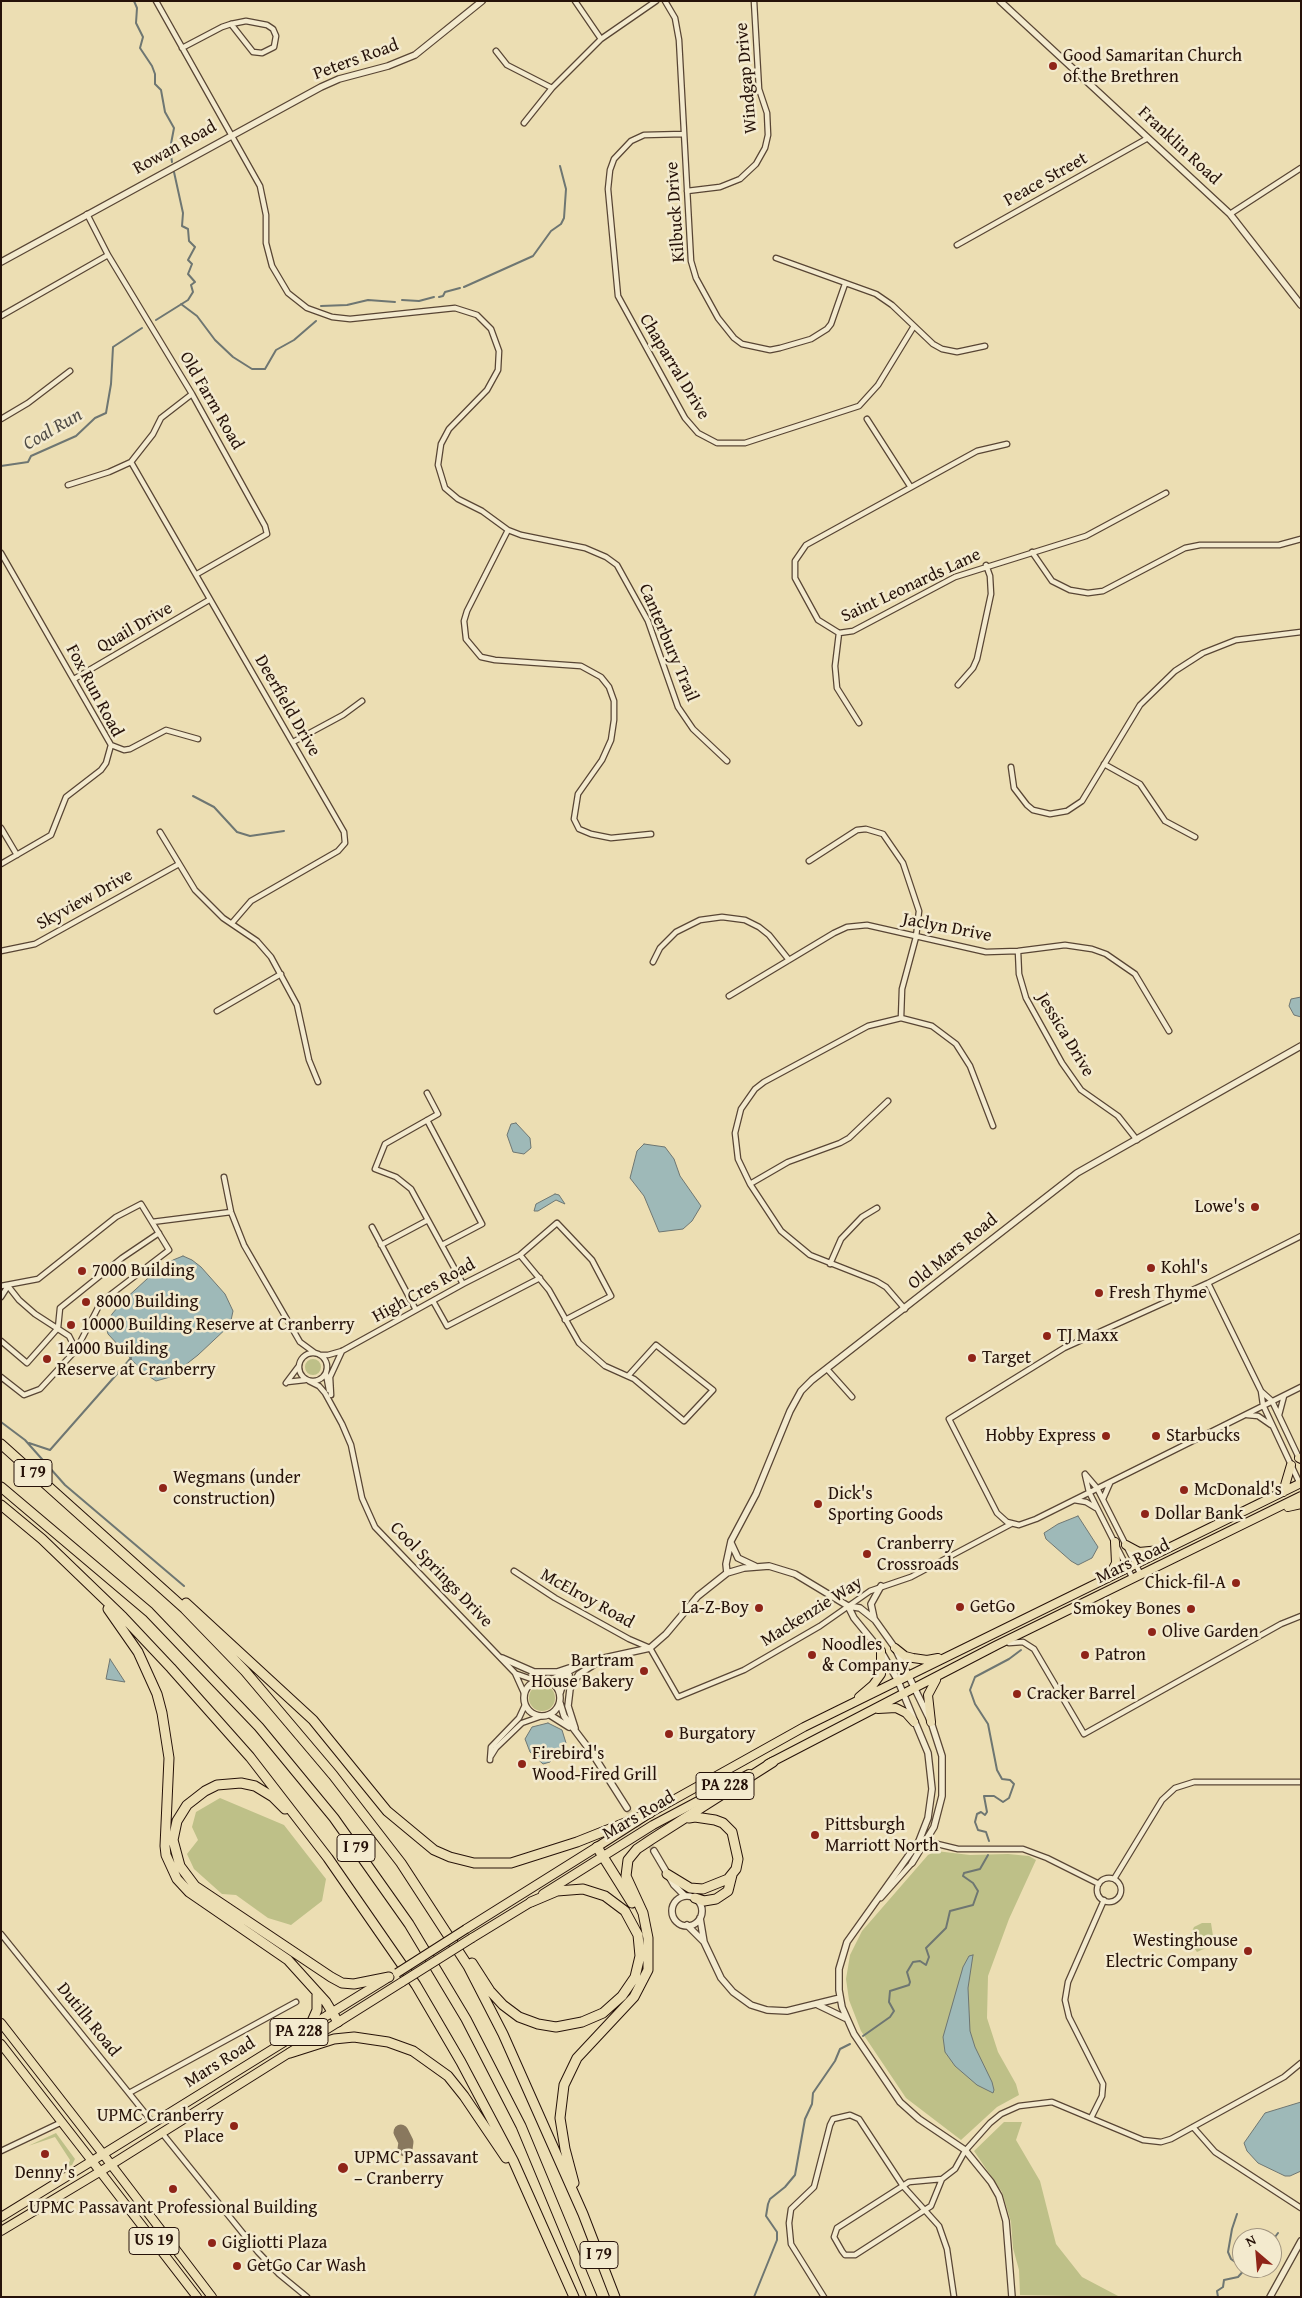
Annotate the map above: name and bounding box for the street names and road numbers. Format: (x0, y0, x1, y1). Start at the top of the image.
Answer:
street label: Windgap Drive (731, 21, 763, 135)
street label: Peters Road (310, 35, 402, 85)
street label: Franklin Road (1133, 102, 1225, 190)
street label: Rowan Road (130, 116, 220, 180)
street label: Peace Street (1000, 148, 1092, 212)
street label: Kilbuck Drive (662, 161, 690, 263)
street label: Chaparral Drive (634, 310, 714, 424)
street label: Old Farm Road (174, 348, 248, 454)
street label: Saint Leonards Lane (838, 544, 984, 628)
street label: Canterbury Trail (633, 581, 703, 705)
street label: Quail Drive (93, 598, 177, 658)
street label: Fox Run Road (61, 641, 127, 741)
street label: Deerfield Drive (249, 651, 325, 761)
street label: Skyview Drive (33, 865, 137, 935)
street label: Jaclyn Drive (901, 909, 993, 947)
street label: Jessica Drive (1031, 989, 1099, 1081)
street label: Old Mars Road (904, 1209, 1002, 1295)
street label: High Cres Road (369, 1254, 479, 1328)
road number: I 79 (14, 1460, 52, 1486)
street label: Cool Springs Drive (385, 1518, 497, 1632)
street label: Mars Road (1093, 1535, 1173, 1589)
street label: McElroy Road (536, 1564, 638, 1634)
street label: Mackenzie Way (757, 1572, 867, 1652)
road number: PA 228 (696, 1772, 754, 1800)
street label: Mars Road (599, 1787, 679, 1845)
road number: I 79 (337, 1835, 375, 1862)
street label: Dutilh Road (52, 1979, 124, 2061)
road number: PA 228 (270, 2018, 328, 2045)
street label: Mars Road (181, 2033, 259, 2093)
road number: US 19 (129, 2228, 179, 2254)
road number: I 79 (580, 2242, 618, 2268)

